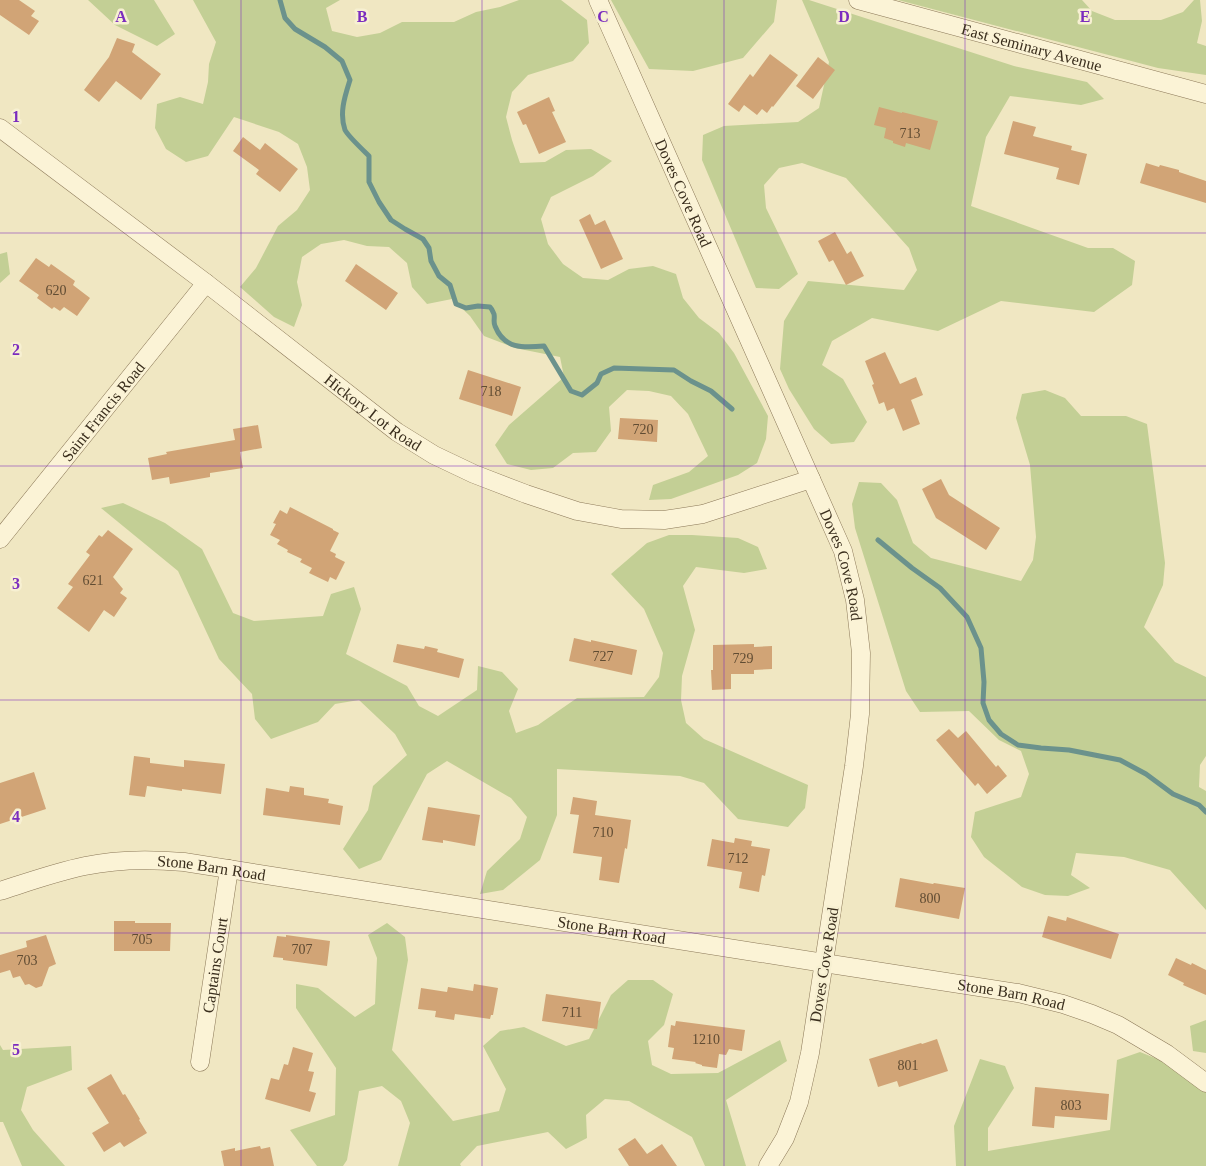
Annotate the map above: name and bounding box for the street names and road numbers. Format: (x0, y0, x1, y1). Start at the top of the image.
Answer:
street label: East Seminary Avenue (960, 20, 1104, 74)
street label: Doves Cove Road (652, 136, 715, 249)
street label: Saint Francis Road (58, 358, 148, 464)
street label: Hickory Lot Road (321, 370, 425, 454)
street label: Doves Cove Road (817, 506, 866, 622)
street label: Stone Barn Road (157, 852, 267, 883)
street label: Doves Cove Road (806, 906, 842, 1024)
street label: Stone Barn Road (556, 913, 667, 946)
street label: Captains Court (199, 916, 230, 1014)
street label: Stone Barn Road (956, 975, 1067, 1013)

